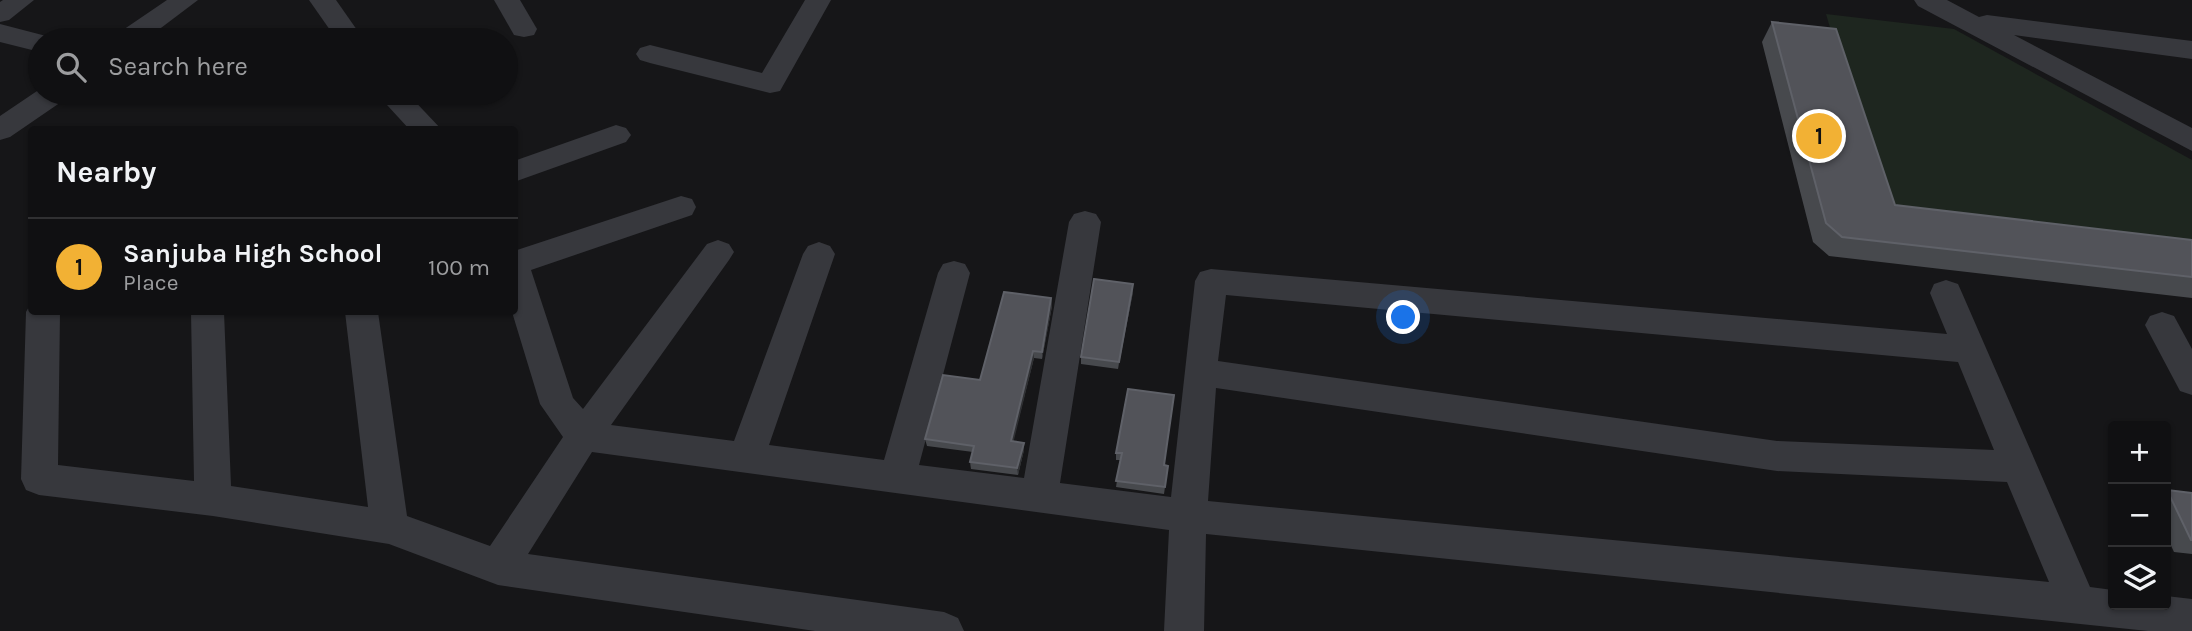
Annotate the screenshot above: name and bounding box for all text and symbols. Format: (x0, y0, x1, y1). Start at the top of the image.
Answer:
search box (28, 28, 518, 105)
icon: search (52, 48, 90, 86)
text: Search here (108, 51, 248, 82)
pin: 1 (1796, 110, 1842, 162)
text: Nearby (56, 154, 156, 190)
text: Sanjuba High School (123, 238, 382, 269)
text: 1 (75, 254, 83, 281)
text: 100 m (428, 254, 490, 281)
text: Place (123, 269, 179, 296)
your location (1386, 300, 1420, 334)
map controls (2108, 421, 2171, 610)
button: + (2108, 421, 2171, 484)
button: − (2108, 484, 2171, 547)
button: layers (2108, 547, 2171, 610)

